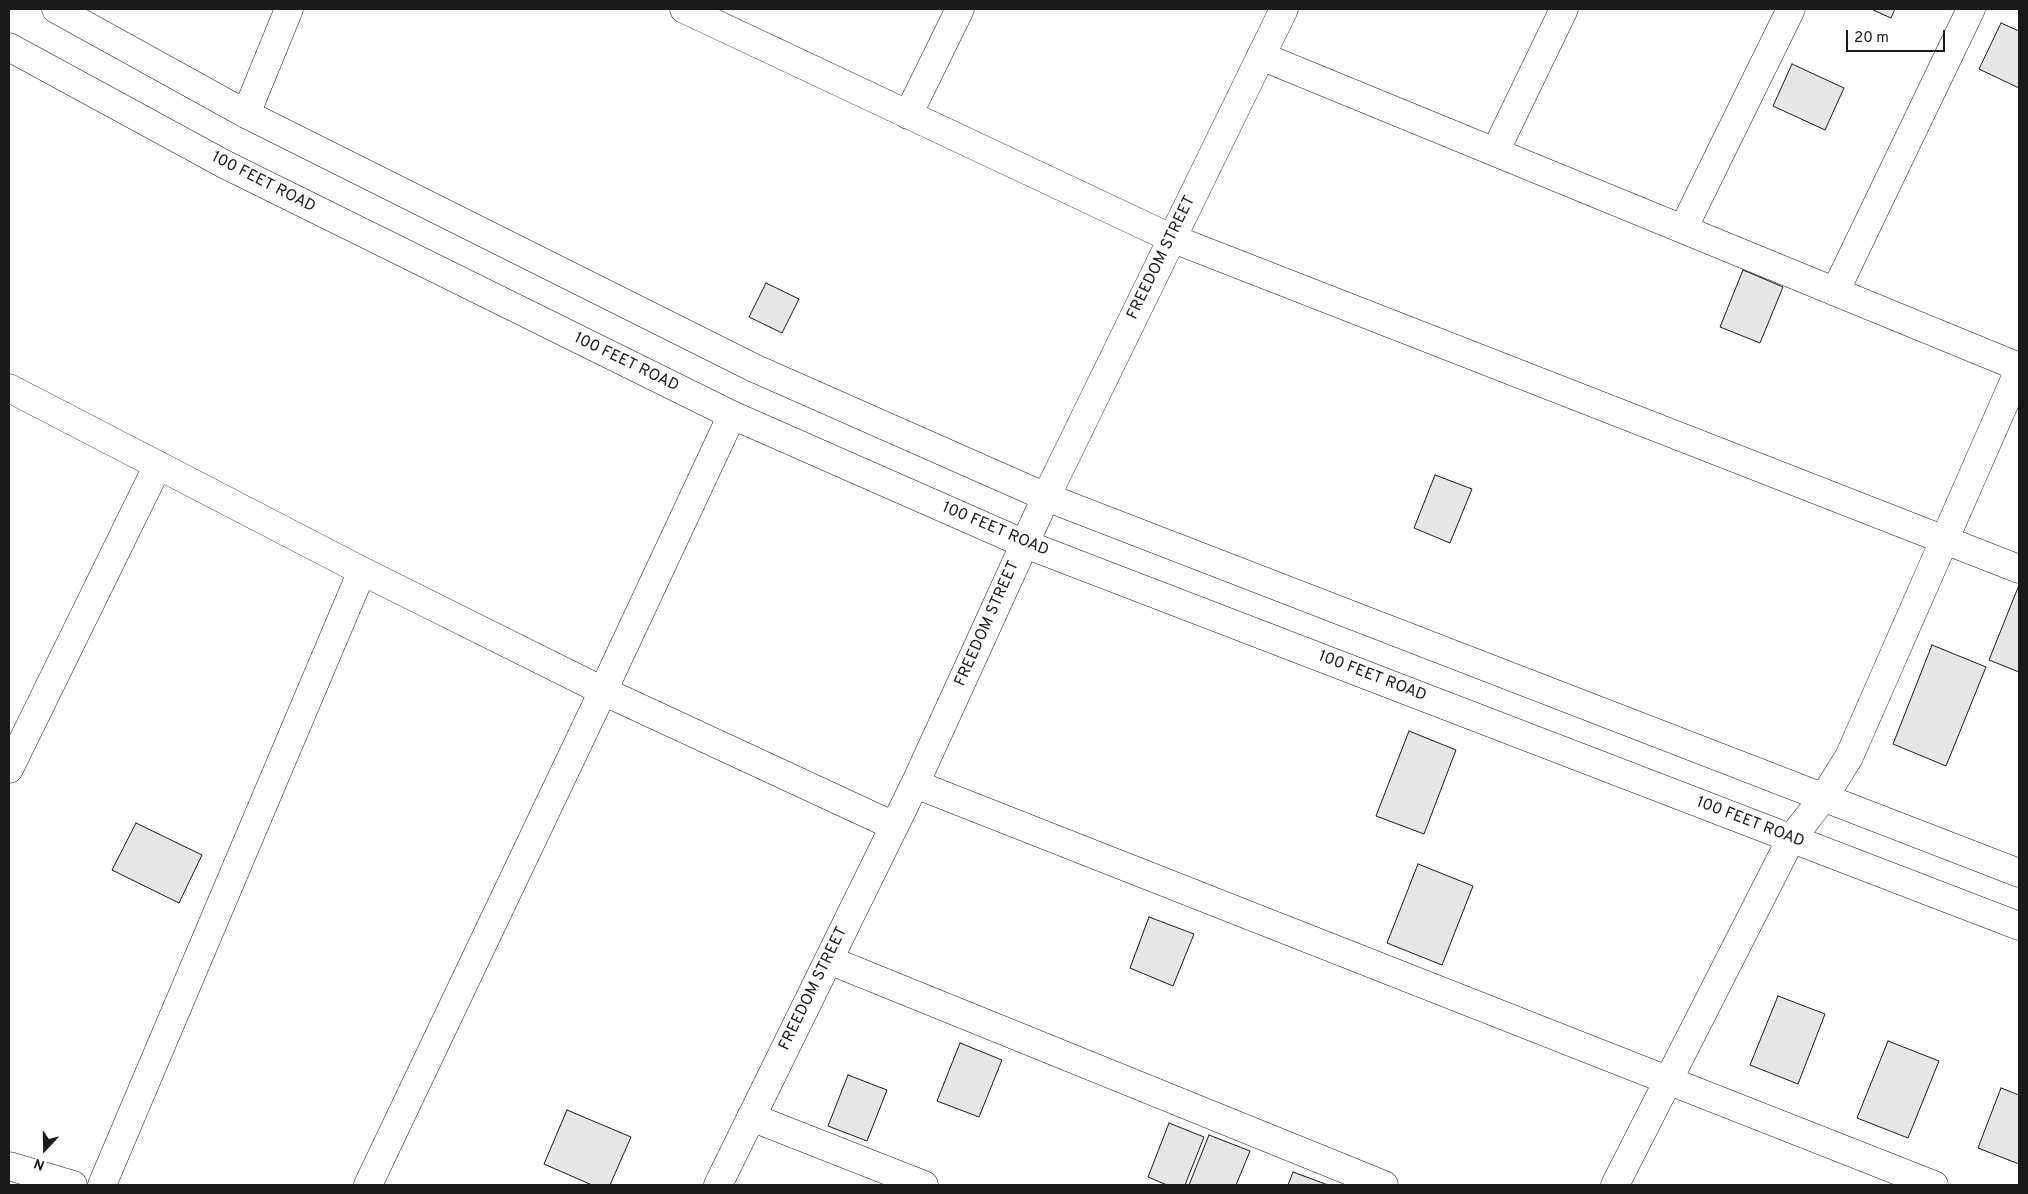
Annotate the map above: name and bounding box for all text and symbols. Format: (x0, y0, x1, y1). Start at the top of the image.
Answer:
scale bar (1848, 20, 1947, 52)
text: 20 m (1854, 29, 1889, 48)
street label: 100 FEET ROAD (208, 148, 318, 218)
street label: FREEDOM STREET (1124, 193, 1200, 323)
street label: 100 FEET ROAD (570, 329, 682, 397)
street label: 100 FEET ROAD (939, 499, 1051, 561)
street label: FREEDOM STREET (952, 558, 1024, 690)
street label: 100 FEET ROAD (1315, 648, 1429, 706)
street label: 100 FEET ROAD (1693, 794, 1807, 852)
street label: FREEDOM STREET (776, 924, 852, 1054)
north arrow (20, 1124, 70, 1174)
text: N (32, 1154, 47, 1173)

